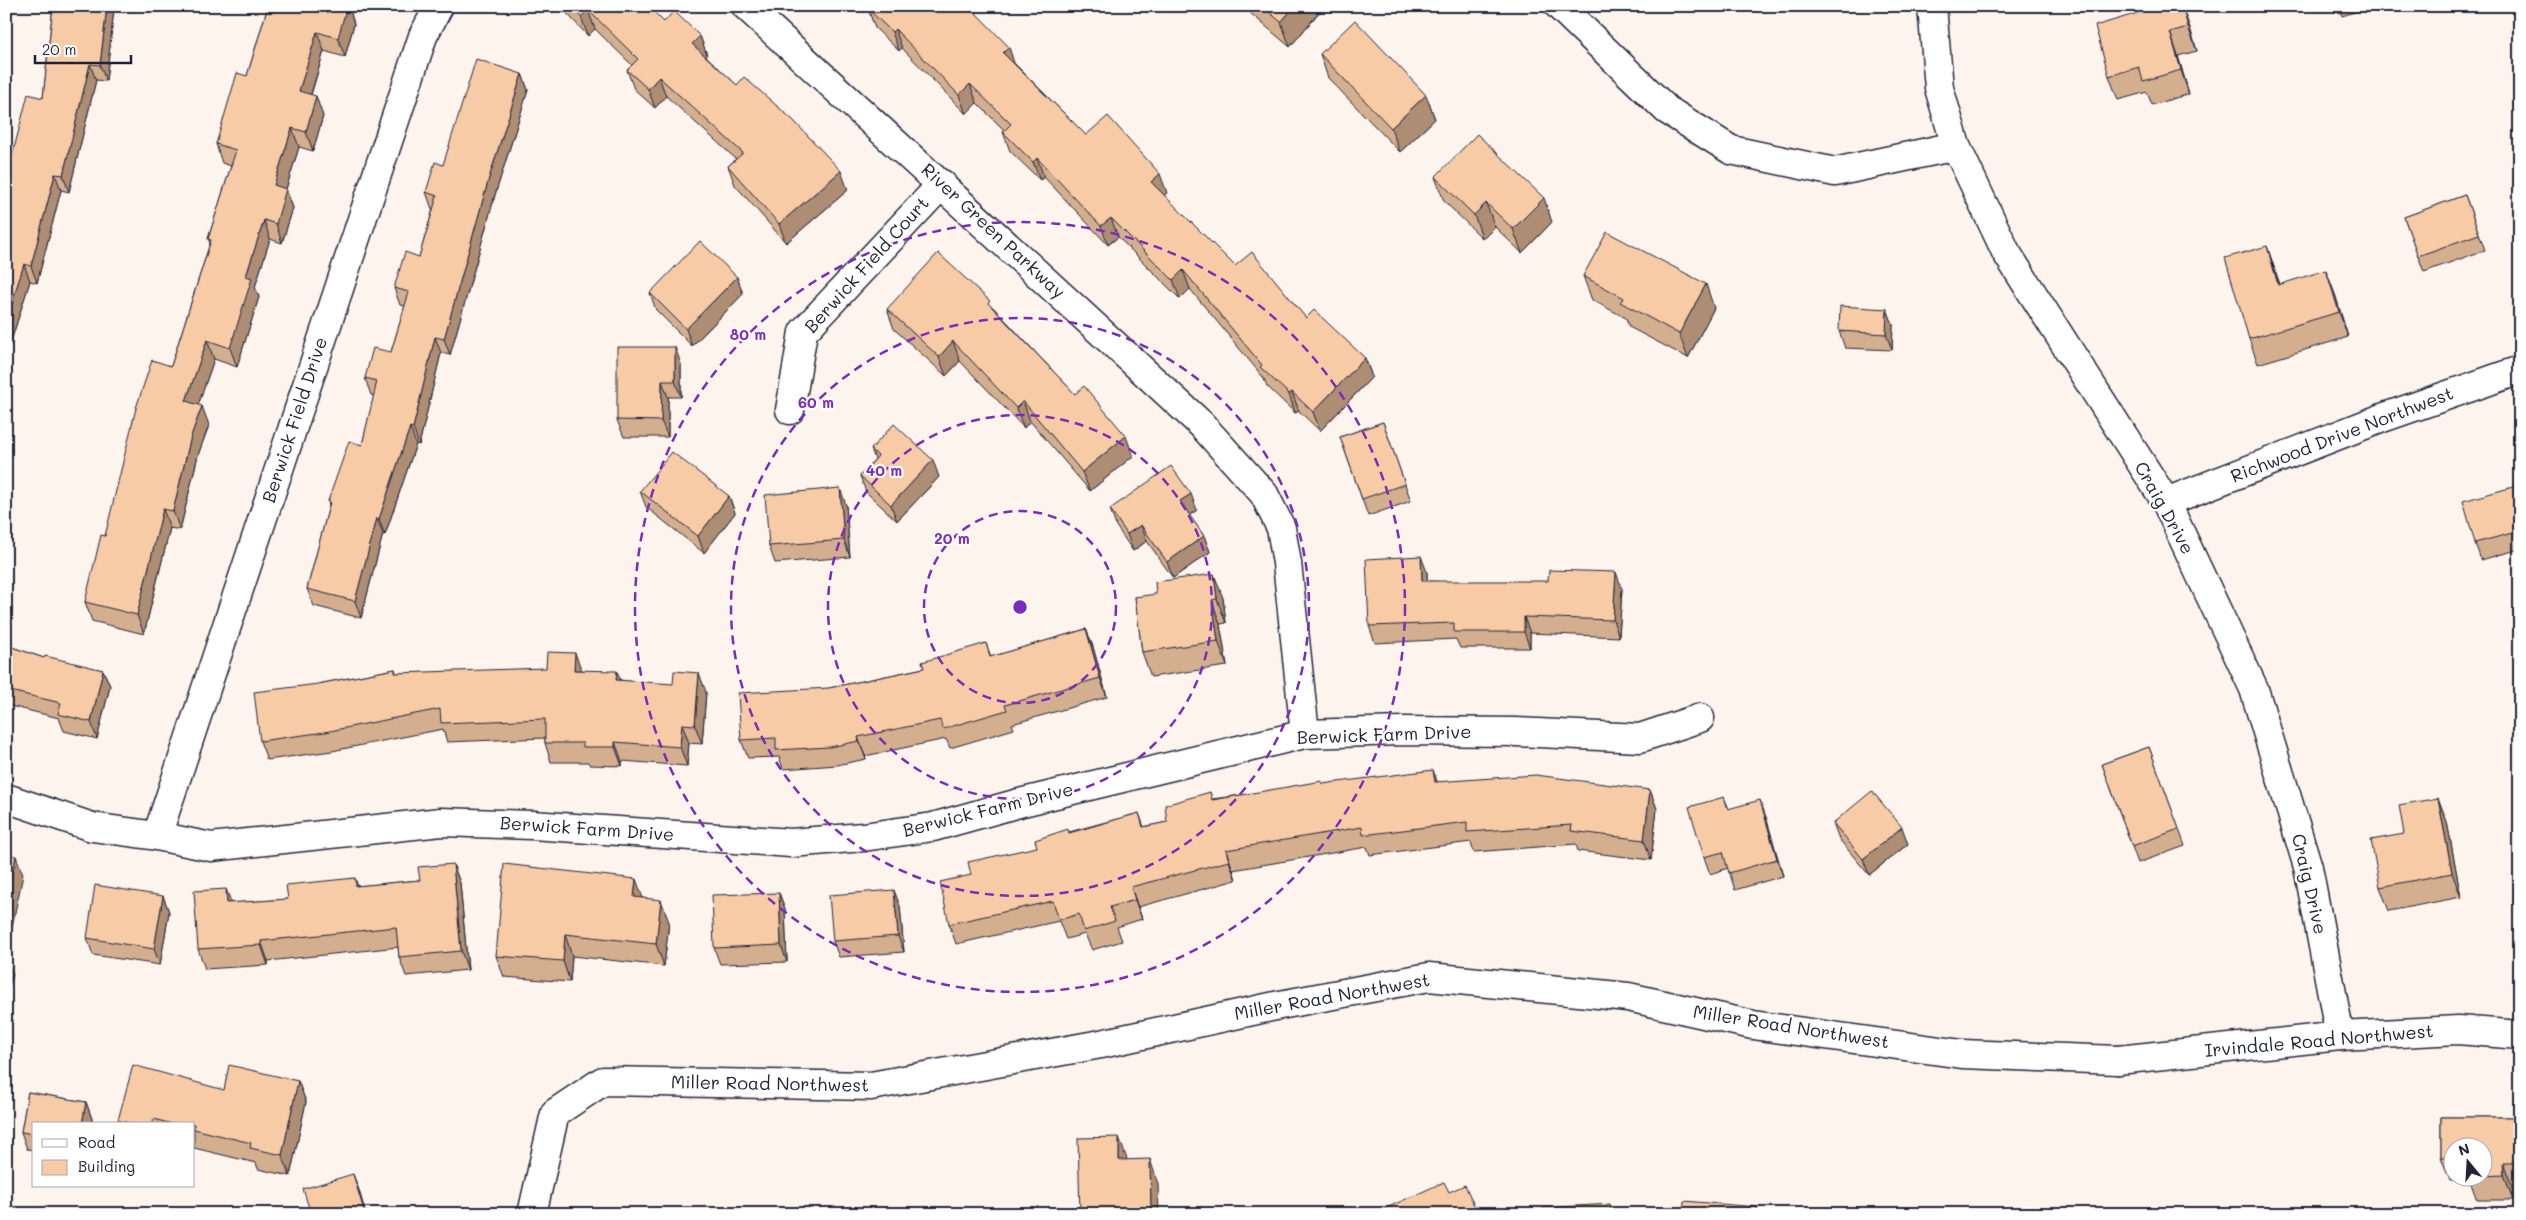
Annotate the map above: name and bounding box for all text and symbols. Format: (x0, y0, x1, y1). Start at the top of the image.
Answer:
scale bar (35, 32, 131, 64)
text: 20 m (42, 39, 76, 59)
street label: River Green Parkway (917, 157, 1071, 303)
street label: Berwick Field Court (799, 191, 934, 338)
text: 80 m (730, 324, 766, 344)
street label: Berwick Field Drive (256, 334, 332, 506)
street label: Richwood Drive Northwest (2227, 380, 2456, 488)
text: 60 m (798, 392, 834, 412)
street label: Craig Drive (2130, 457, 2200, 558)
text: 40 m (866, 460, 902, 480)
text: 20 m (934, 528, 970, 548)
centre of rings (1011, 598, 1029, 616)
street label: Berwick Farm Drive (1296, 719, 1472, 749)
street label: Berwick Farm Drive (900, 776, 1075, 842)
street label: Berwick Farm Drive (499, 810, 675, 846)
street label: Craig Drive (2287, 831, 2333, 936)
street label: Miller Road Northwest (1232, 967, 1432, 1025)
street label: Miller Road Northwest (1691, 999, 1891, 1053)
street label: Irvindale Road Northwest (2204, 1018, 2434, 1062)
street label: Miller Road Northwest (671, 1069, 869, 1097)
legend (32, 1122, 195, 1188)
text: Road (78, 1132, 115, 1152)
north arrow (2444, 1138, 2494, 1188)
text: N (2456, 1138, 2472, 1160)
text: Building (78, 1156, 135, 1176)

